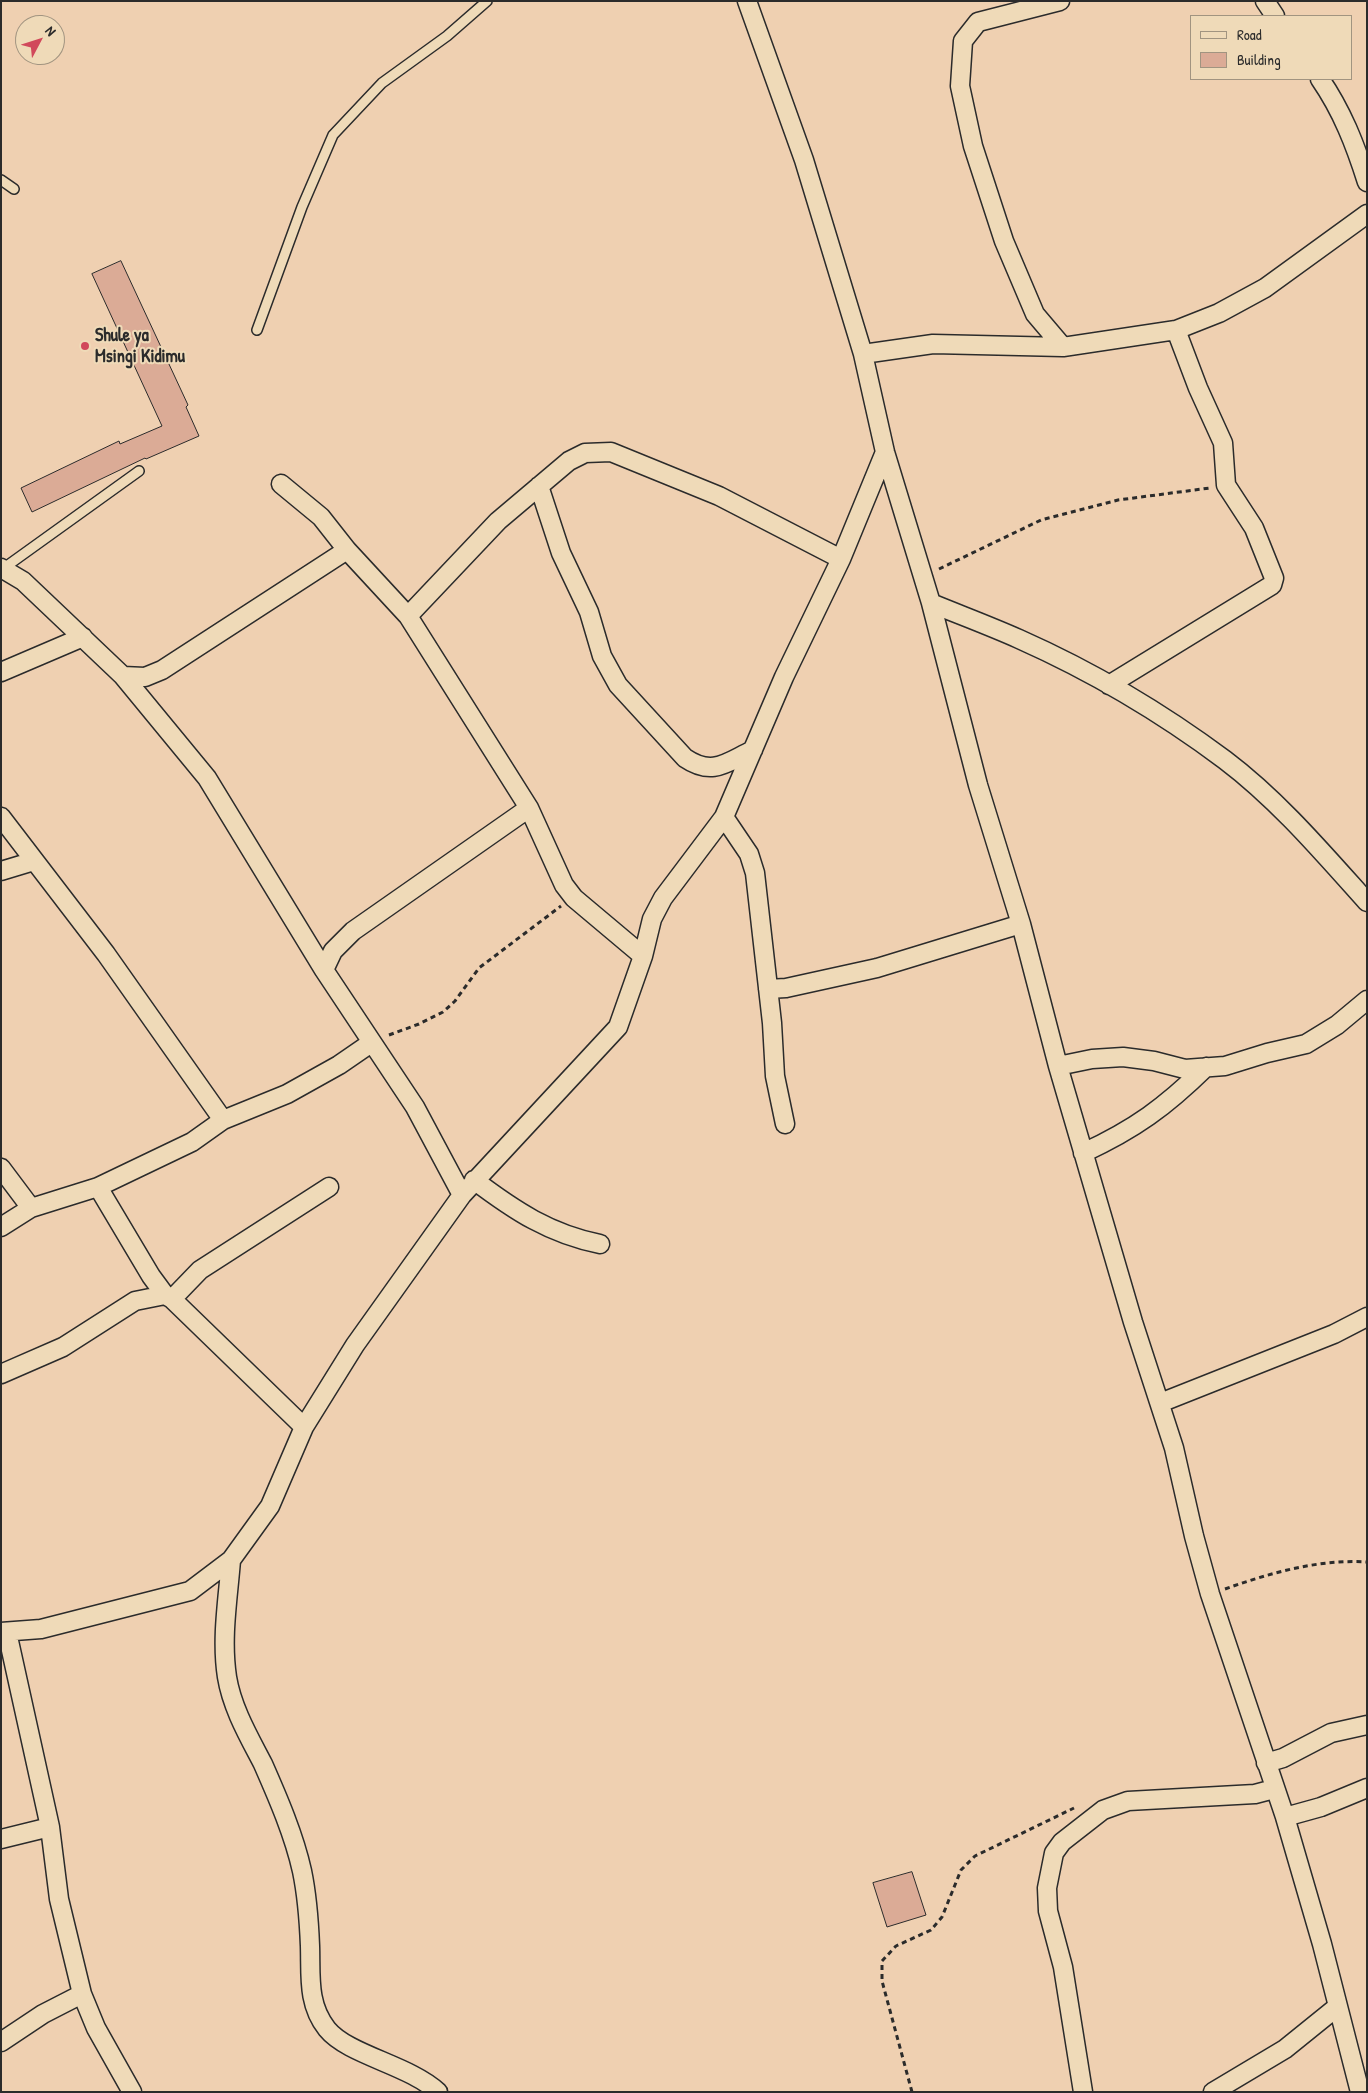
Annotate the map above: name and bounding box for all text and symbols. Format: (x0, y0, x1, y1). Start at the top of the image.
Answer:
north arrow (15, 15, 65, 65)
legend (1190, 15, 1353, 80)
text: N (41, 22, 61, 40)
text: Road (1237, 24, 1262, 45)
text: Building (1237, 49, 1281, 70)
place label: Shule ya Msingi Kidimu (95, 325, 185, 368)
marker: Shule ya Msingi Kidimu (79, 340, 91, 352)

